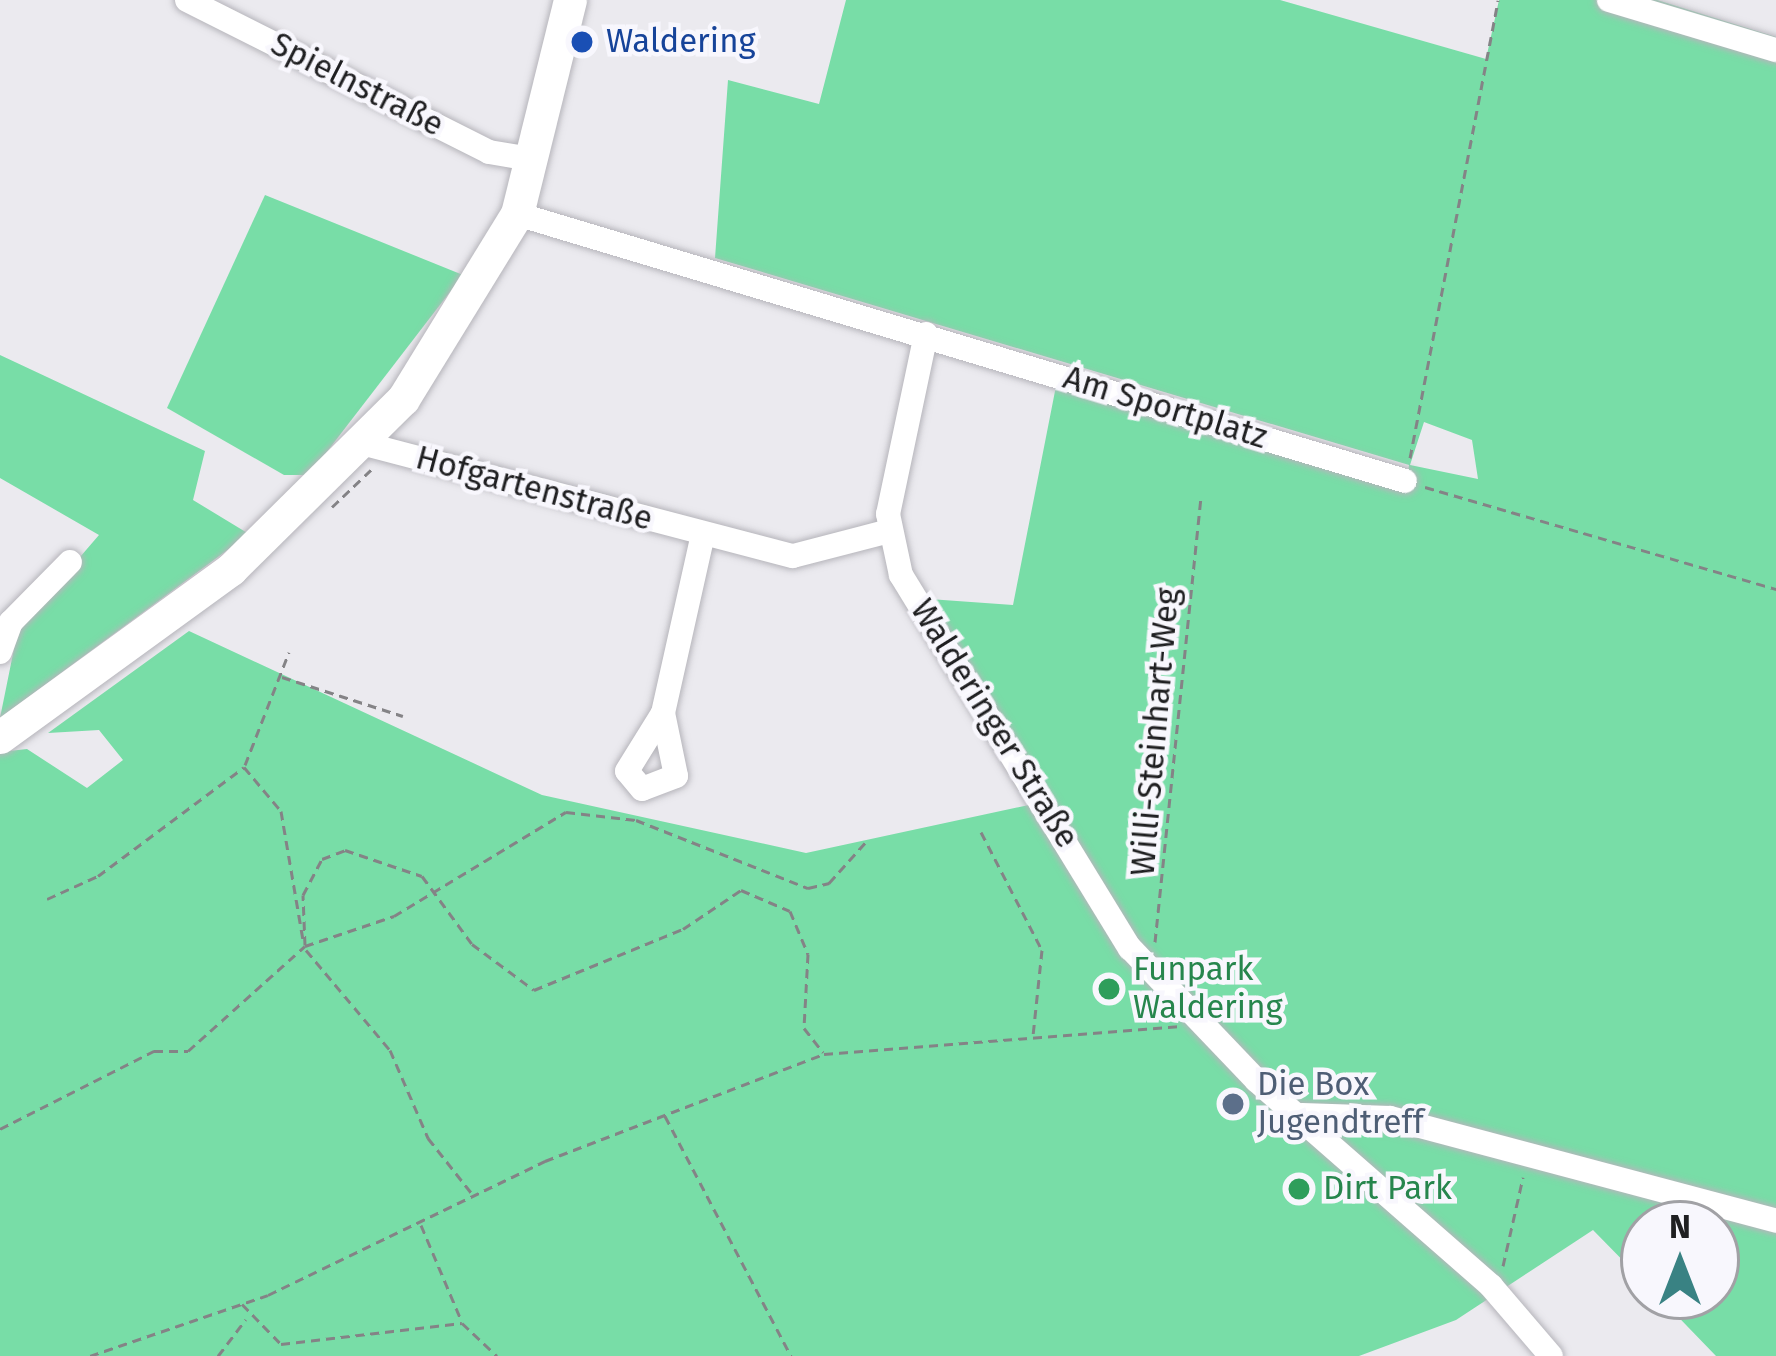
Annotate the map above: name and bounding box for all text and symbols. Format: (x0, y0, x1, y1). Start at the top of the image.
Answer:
place label: Waldering (606, 22, 756, 62)
street label: Spielnstraße (264, 25, 450, 145)
marker: Waldering (569, 29, 595, 55)
street label: Am Sportplatz (1058, 358, 1272, 458)
street label: Hofgartenstraße (411, 438, 657, 540)
street label: Willi-Steinhart-Weg (1124, 586, 1188, 878)
street label: Walderinger Straße (902, 592, 1086, 856)
place label: Funpark Waldering (1133, 950, 1283, 1028)
marker: Funpark Waldering (1096, 976, 1122, 1002)
place label: Die Box Jugendtreff (1257, 1065, 1424, 1143)
marker: Die Box Jugendtreff (1220, 1091, 1246, 1117)
place label: Dirt Park (1323, 1169, 1452, 1209)
marker: Dirt Park (1286, 1176, 1312, 1202)
north arrow (1620, 1200, 1740, 1320)
text: N (1669, 1207, 1691, 1247)

